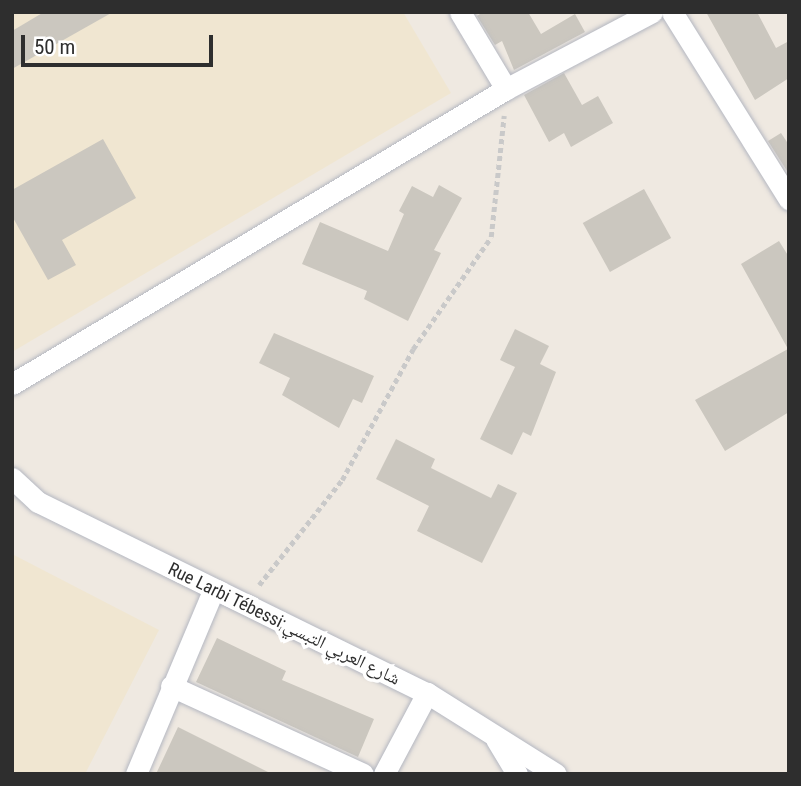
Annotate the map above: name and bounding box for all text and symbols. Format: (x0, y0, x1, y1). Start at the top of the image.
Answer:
scale bar (24, 21, 217, 65)
text: 50 m (34, 35, 75, 59)
street label: Rue Larbi Tébessi;شارع العربي التبسي (164, 558, 404, 690)

